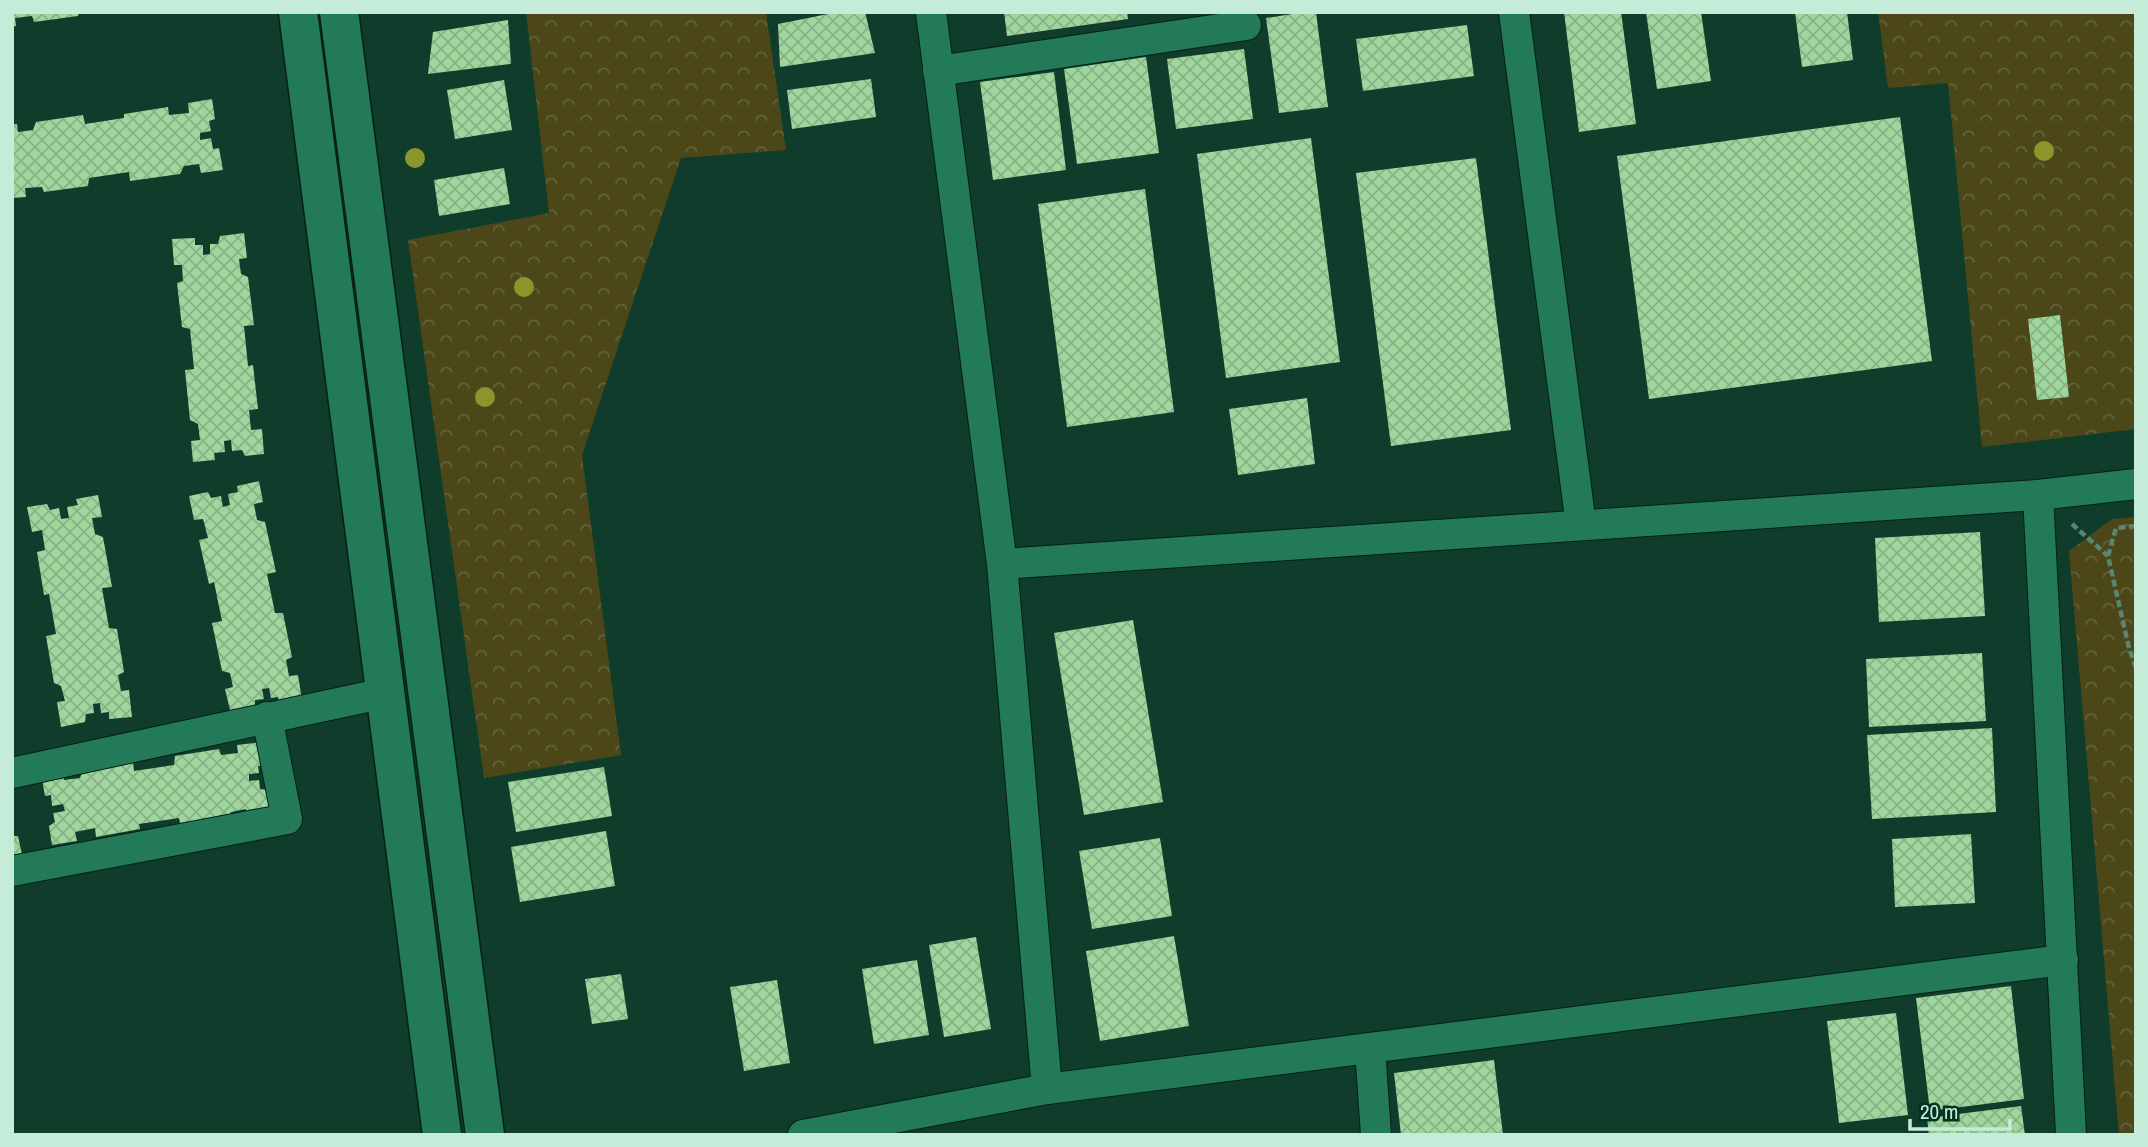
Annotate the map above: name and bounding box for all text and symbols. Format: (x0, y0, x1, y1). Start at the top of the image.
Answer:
scale bar (1910, 1088, 2010, 1132)
text: 20 m (1920, 1097, 1958, 1126)

